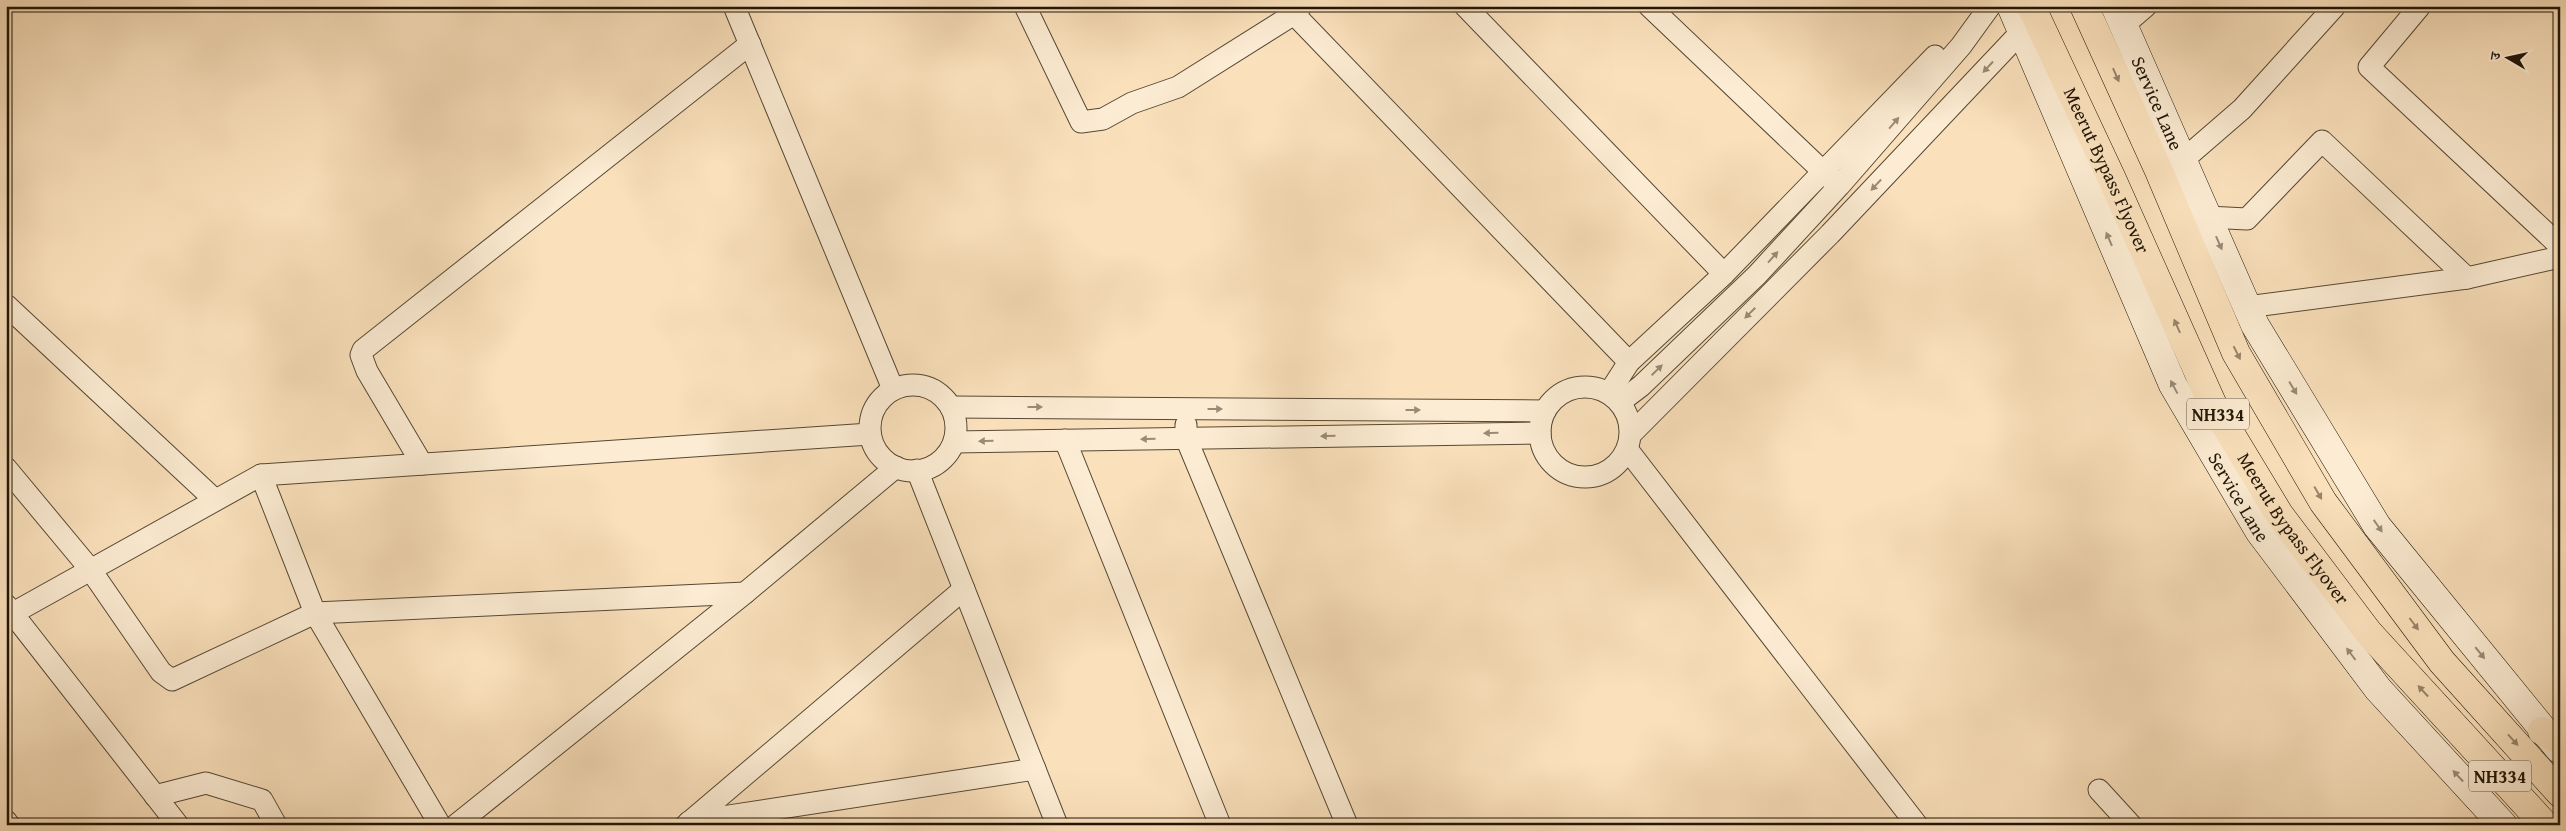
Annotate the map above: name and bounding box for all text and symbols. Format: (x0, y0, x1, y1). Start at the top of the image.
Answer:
north arrow (2484, 32, 2534, 82)
text: उ (2485, 50, 2506, 62)
street label: Service Lane (2125, 52, 2191, 155)
one-way arrow (1982, 60, 1994, 72)
one-way arrow (2112, 68, 2120, 82)
street label: Meerut Bypass Flyover (2057, 82, 2157, 258)
one-way arrow (1888, 118, 1900, 130)
one-way arrow (1870, 179, 1882, 191)
one-way arrow (2105, 232, 2113, 246)
one-way arrow (2215, 236, 2223, 250)
one-way arrow (1767, 251, 1779, 263)
one-way arrow (1745, 307, 1757, 319)
one-way arrow (2173, 319, 2181, 333)
one-way arrow (2233, 345, 2241, 360)
one-way arrow (1651, 364, 1663, 376)
one-way arrow (2170, 381, 2179, 394)
one-way arrow (2288, 381, 2297, 394)
road number: NH334 (2187, 398, 2249, 429)
one-way arrow (1027, 403, 1043, 411)
one-way arrow (1207, 405, 1223, 413)
one-way arrow (1405, 406, 1421, 414)
one-way arrow (1483, 430, 1499, 438)
one-way arrow (1320, 432, 1336, 440)
one-way arrow (1140, 435, 1156, 443)
one-way arrow (978, 437, 994, 445)
street label: Service Lane (2201, 447, 2277, 548)
street label: Meerut Bypass Flyover (2231, 447, 2357, 610)
one-way arrow (2313, 487, 2322, 500)
one-way arrow (2373, 519, 2383, 533)
one-way arrow (2409, 617, 2419, 631)
one-way arrow (2474, 646, 2485, 659)
one-way arrow (2346, 647, 2356, 661)
one-way arrow (2417, 686, 2429, 698)
one-way arrow (2507, 734, 2519, 746)
road number: NH334 (2469, 760, 2531, 791)
one-way arrow (2452, 770, 2464, 782)

